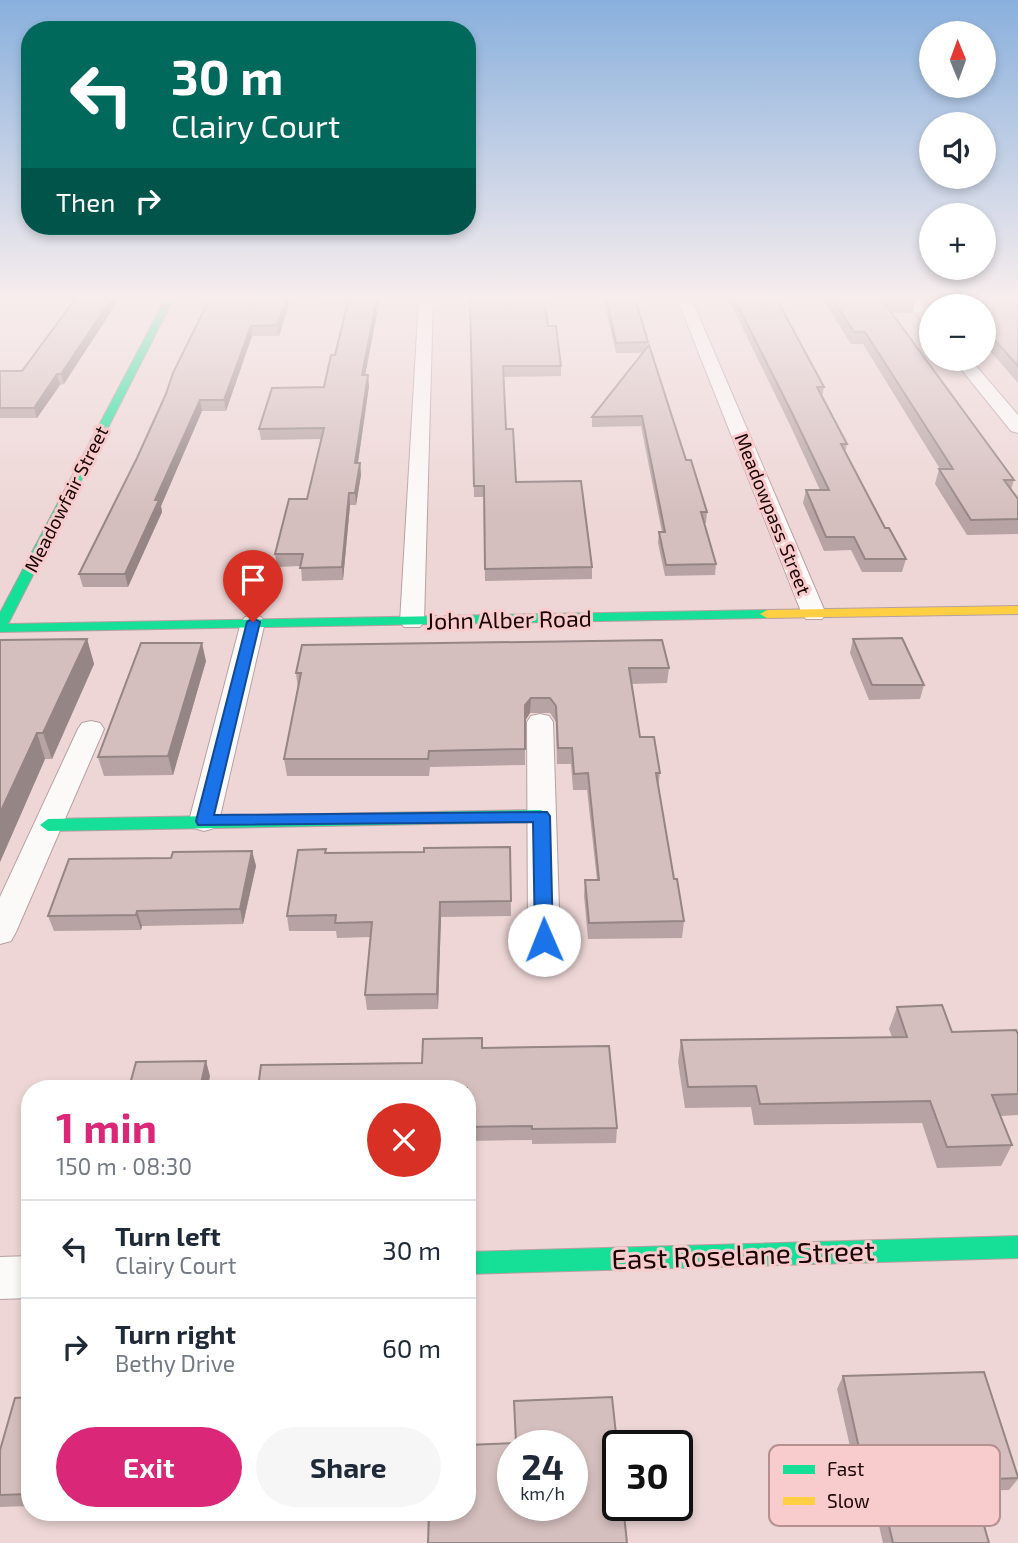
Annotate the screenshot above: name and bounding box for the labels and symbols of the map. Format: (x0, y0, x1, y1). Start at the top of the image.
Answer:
north arrow (919, 21, 996, 98)
street label: Meadowfair Street (19, 422, 112, 576)
street label: Meadowpass Street (731, 430, 816, 598)
pin (223, 550, 283, 622)
street label: John Alber Road (426, 604, 592, 634)
position arrow (507, 903, 581, 977)
street label: East Roselane Street (611, 1232, 875, 1276)
speed limit sign: 30 (602, 1430, 693, 1521)
legend (769, 1445, 1000, 1526)
text: Fast (827, 1457, 864, 1480)
text: Slow (827, 1489, 870, 1512)

